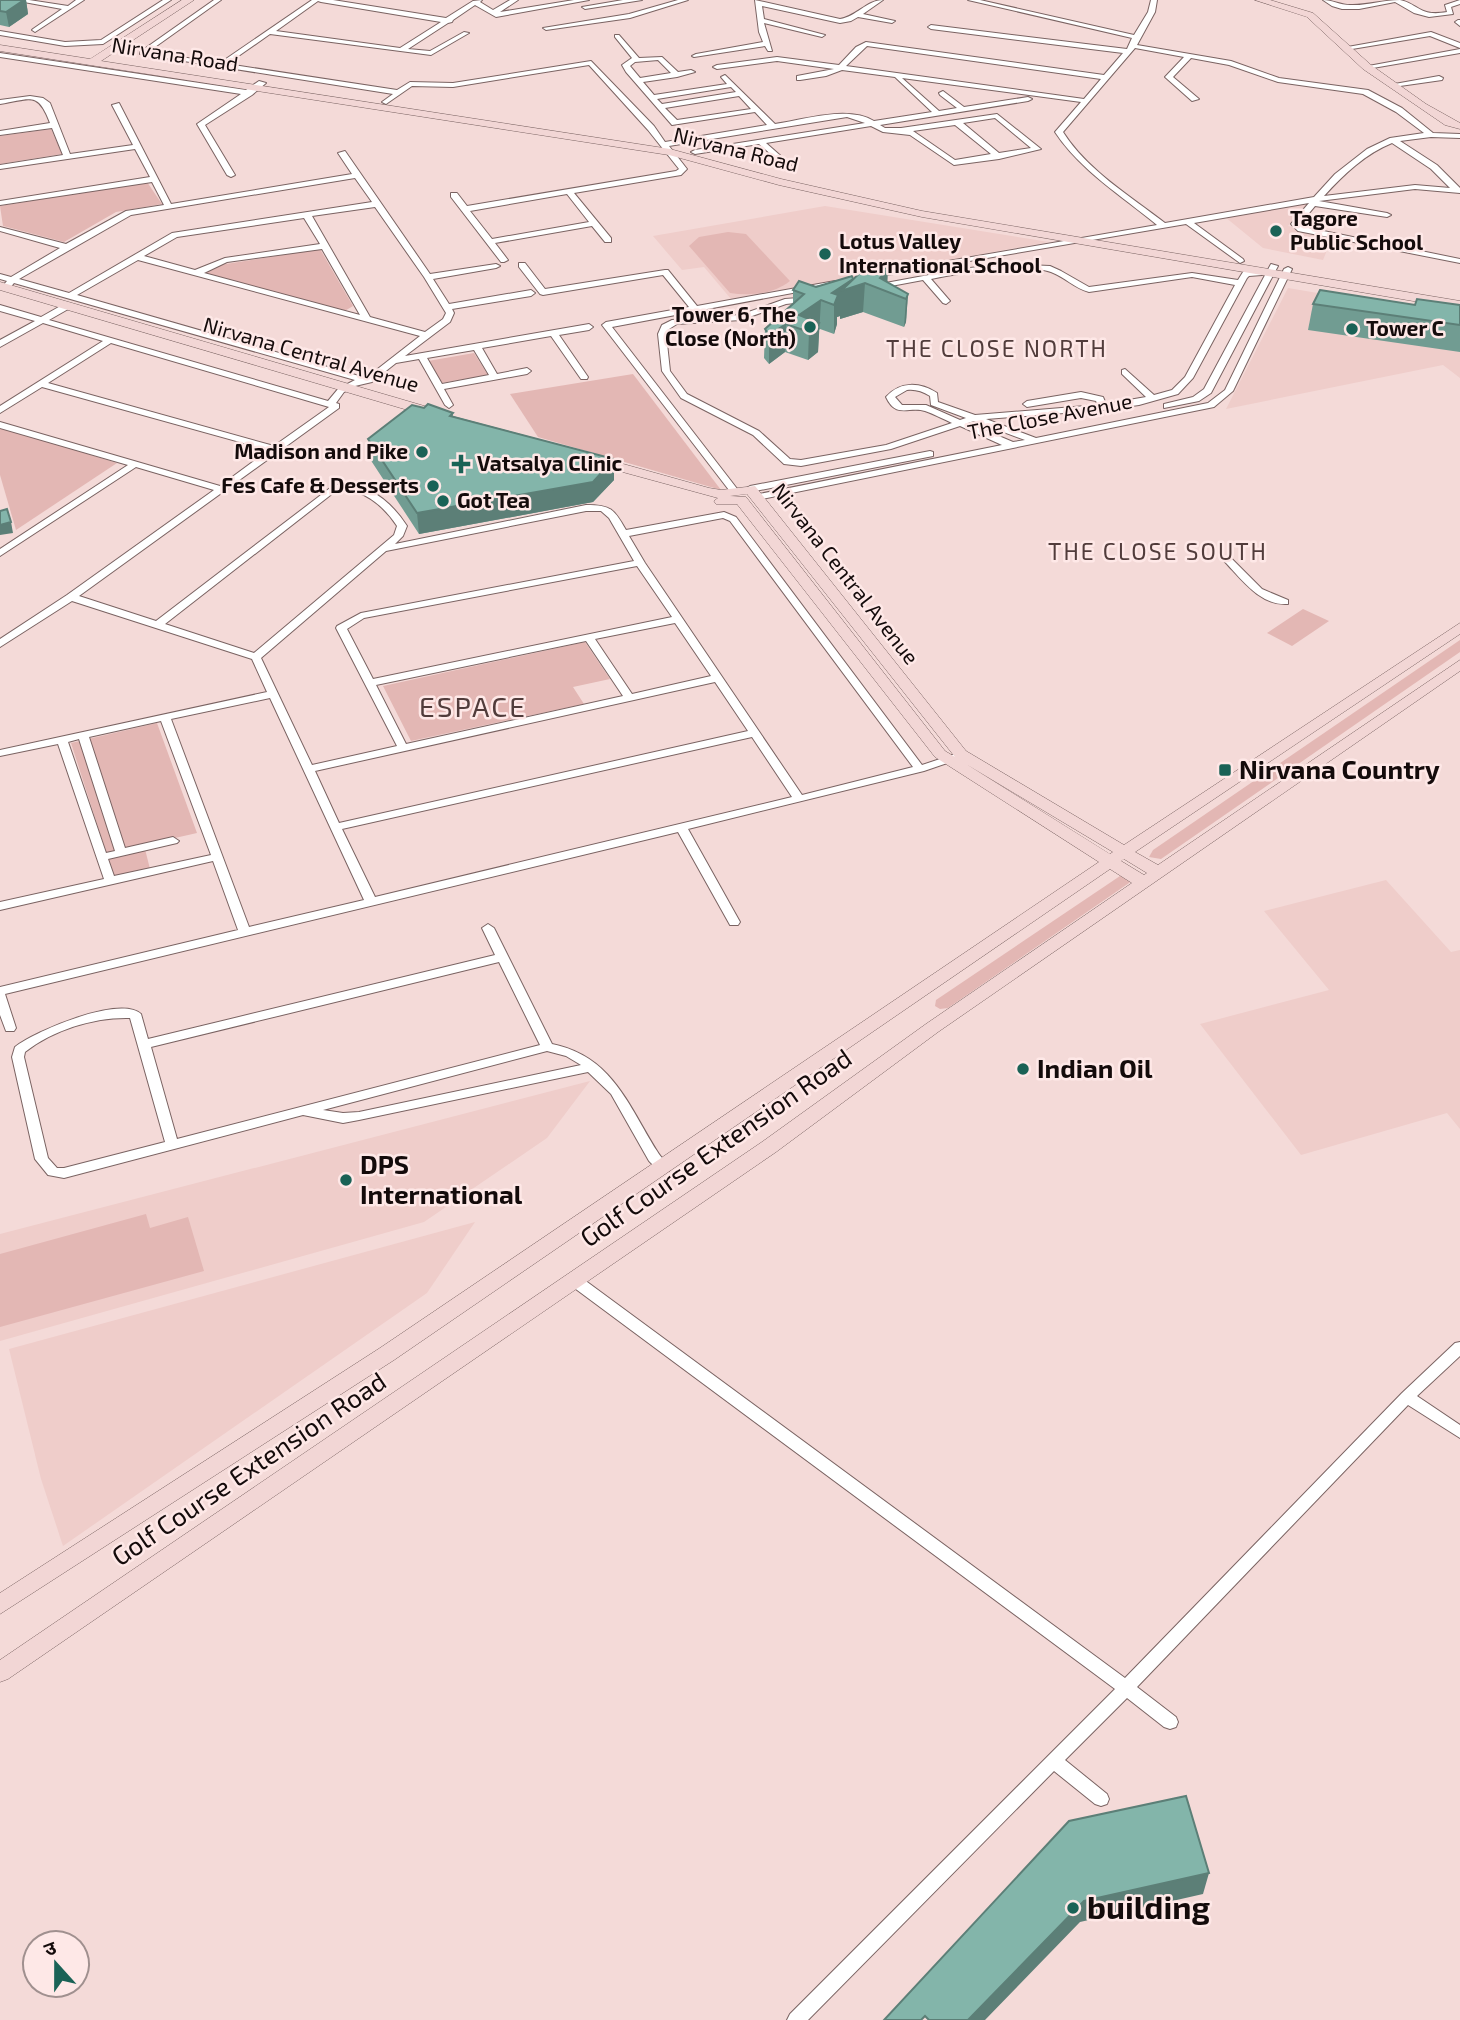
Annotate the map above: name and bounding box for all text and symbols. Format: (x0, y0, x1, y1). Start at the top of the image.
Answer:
street label: Nirvana Road (110, 31, 240, 76)
street label: Nirvana Road (671, 121, 801, 176)
place label: Tagore Public School (1290, 205, 1423, 254)
marker: Tagore Public School (1268, 223, 1284, 239)
place label: Lotus Valley International School (839, 228, 1042, 277)
marker: Lotus Valley International School (817, 246, 833, 262)
place label: Tower 6, The Close (North) (665, 301, 796, 350)
street label: Nirvana Central Avenue (201, 311, 422, 396)
place label: Tower C (1366, 315, 1444, 340)
marker: Tower 6, The Close (North) (802, 319, 818, 335)
marker: Tower C (1344, 321, 1360, 337)
district label: THE CLOSE NORTH (886, 334, 1108, 362)
street label: The Close Avenue (965, 387, 1134, 444)
place label: Madison and Pike (234, 438, 408, 463)
marker: Madison and Pike (414, 444, 430, 460)
place label: Vatsalya Clinic (477, 450, 623, 476)
marker: Vatsalya Clinic (451, 454, 471, 474)
place label: Fes Cafe & Desserts (221, 472, 419, 497)
street label: Nirvana Central Avenue (768, 477, 925, 669)
marker: Fes Cafe & Desserts (425, 478, 441, 494)
place label: Got Tea (457, 487, 530, 512)
marker: Got Tea (435, 493, 451, 509)
district label: THE CLOSE SOUTH (1048, 537, 1268, 565)
district label: ESPACE (419, 689, 527, 723)
place label: Nirvana Country (1239, 753, 1440, 785)
marker: Nirvana Country (1217, 762, 1233, 778)
street label: Golf Course Extension Road (573, 1041, 857, 1252)
place label: Indian Oil (1037, 1052, 1153, 1083)
marker: Indian Oil (1015, 1061, 1031, 1077)
place label: DPS International (360, 1148, 523, 1209)
marker: DPS International (338, 1172, 354, 1188)
street label: Golf Course Extension Road (105, 1364, 391, 1571)
place label: building (1087, 1887, 1210, 1925)
marker: building (1065, 1900, 1081, 1916)
north arrow (21, 1929, 91, 1999)
text: उ (40, 1935, 60, 1960)

